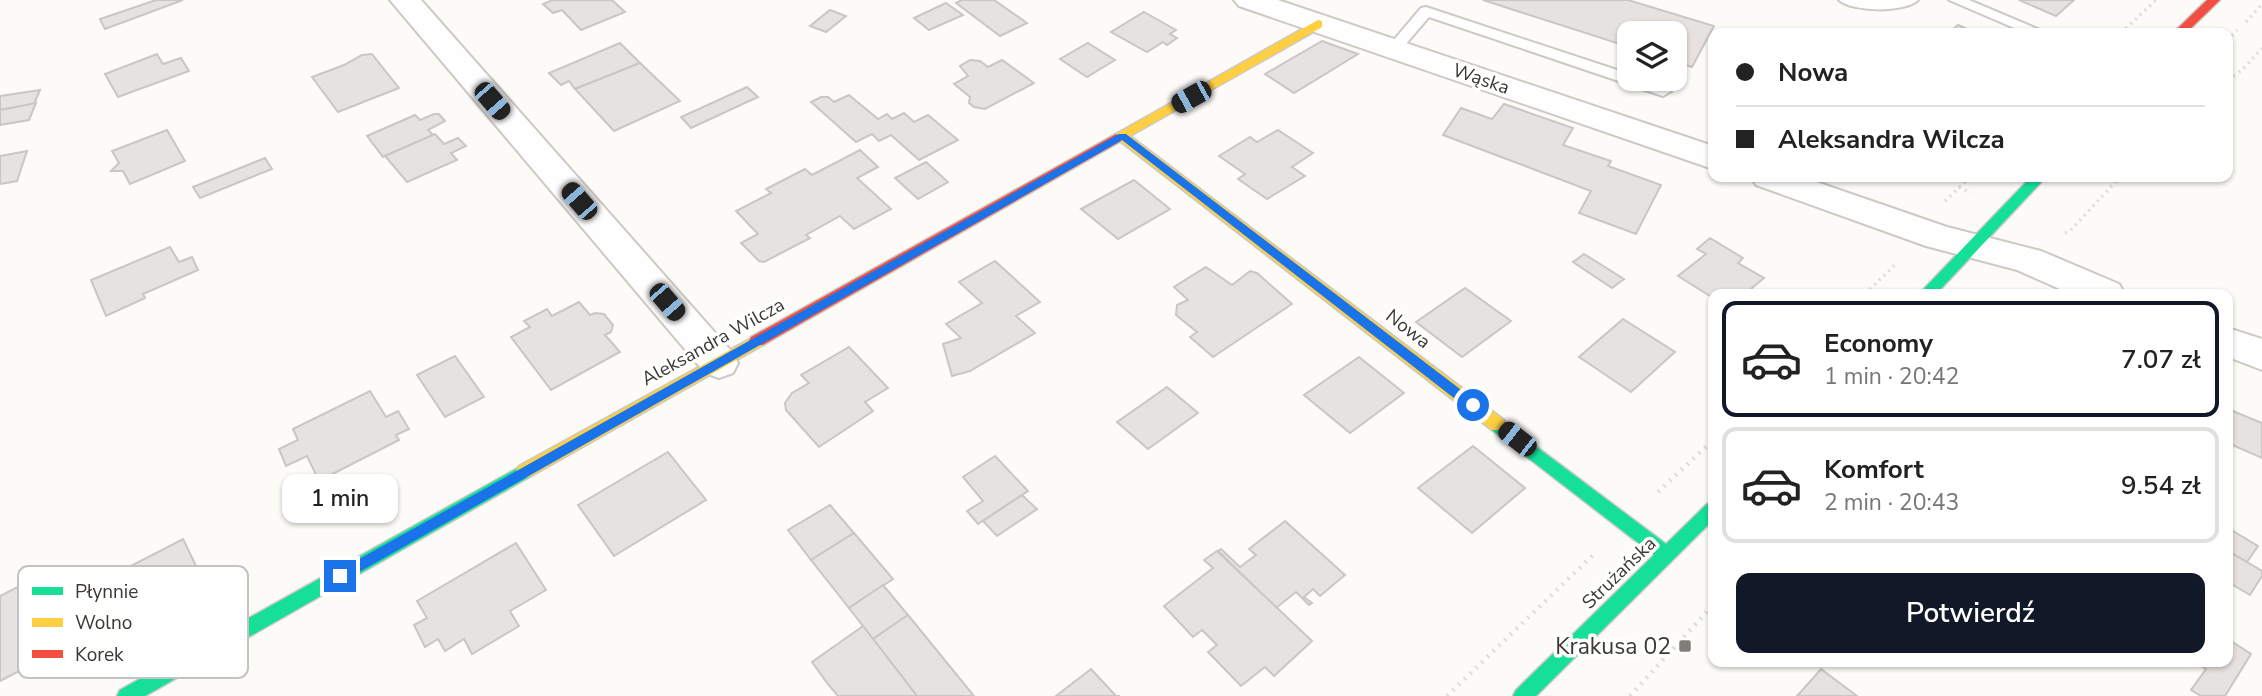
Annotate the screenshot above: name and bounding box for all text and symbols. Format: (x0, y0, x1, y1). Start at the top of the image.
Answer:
map controls (1617, 21, 1687, 91)
button: layers (1617, 21, 1687, 91)
text: Nowa (1778, 55, 1848, 90)
street label: Wąska (1449, 57, 1513, 101)
car (471, 78, 514, 124)
car (1168, 78, 1215, 116)
text: Aleksandra Wilcza (1778, 122, 2005, 157)
car (558, 178, 601, 224)
car (646, 279, 689, 325)
street label: Aleksandra Wilcza (637, 292, 789, 392)
street label: Nowa (1380, 303, 1436, 355)
text: Economy (1824, 326, 1933, 361)
icon: car (1740, 328, 1803, 391)
text: 7.07 zł (2121, 342, 2201, 377)
text: 1 min · 20:42 (1824, 361, 1959, 392)
route start (1457, 389, 1489, 421)
car (1494, 418, 1541, 460)
text: Komfort (1824, 452, 1924, 487)
icon: car (1740, 454, 1803, 517)
text: 9.54 zł (2121, 468, 2201, 503)
callout: 1 min (282, 475, 398, 524)
text: 1 min (311, 483, 369, 514)
text: 2 min · 20:43 (1824, 487, 1959, 518)
street label: Strużańska (1576, 531, 1662, 615)
route end (324, 560, 356, 592)
legend (18, 566, 248, 678)
button: Potwierdź (1736, 573, 2205, 653)
text: Płynnie (75, 579, 138, 605)
text: Wolno (75, 610, 132, 636)
place label: Krakusa 02 (1555, 631, 1671, 662)
marker: Krakusa 02 (1677, 638, 1693, 654)
text: Korek (75, 642, 124, 668)

